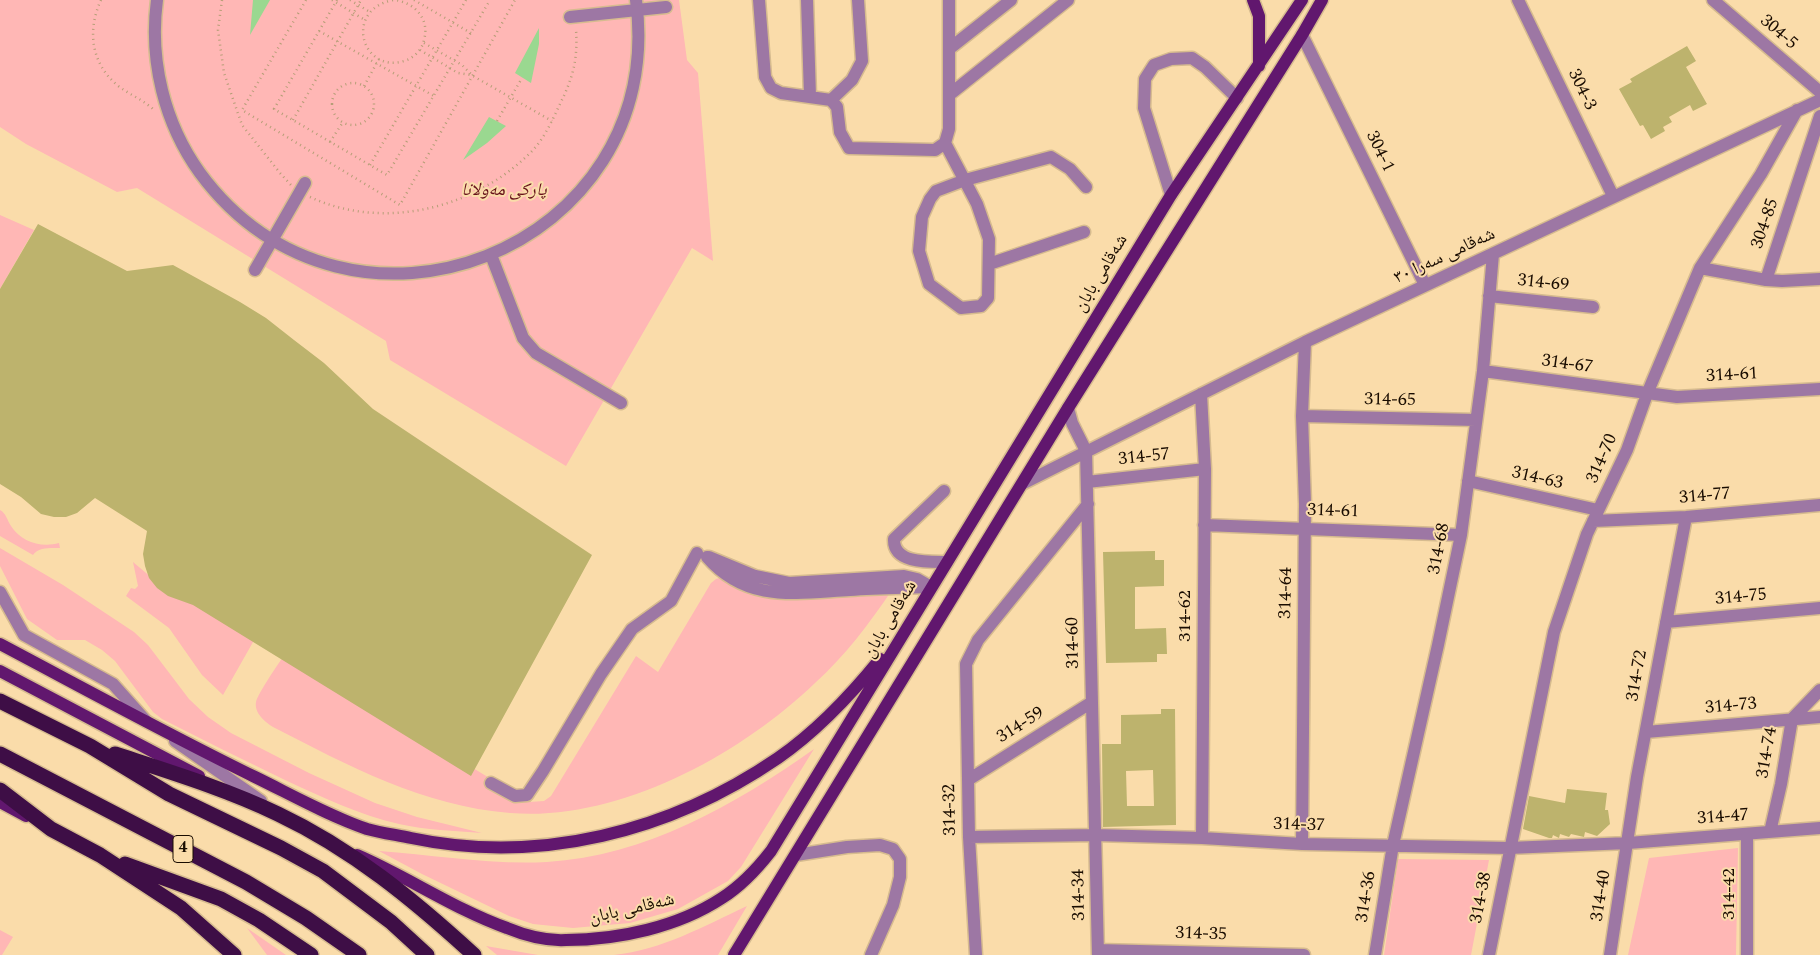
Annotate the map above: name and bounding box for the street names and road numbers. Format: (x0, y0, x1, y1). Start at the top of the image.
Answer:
street label: 304-5 (1755, 11, 1801, 55)
street label: 304-3 (1562, 66, 1600, 114)
street label: 304-1 (1360, 128, 1398, 176)
street label: 304-85 (1747, 196, 1785, 252)
street label: شەقامی سەرا ٣٠ (1391, 224, 1499, 290)
street label: شەقامی بابان (1070, 231, 1134, 317)
street label: 314-69 (1516, 271, 1570, 297)
street label: 314-67 (1540, 351, 1594, 379)
street label: 314-61 (1706, 364, 1758, 388)
street label: 314-65 (1364, 390, 1416, 412)
street label: 314-70 (1583, 431, 1623, 487)
street label: 314-57 (1117, 445, 1171, 471)
street label: 314-63 (1509, 463, 1565, 495)
street label: 314-77 (1678, 484, 1732, 510)
street label: 314-61 (1307, 500, 1359, 524)
street label: 314-68 (1424, 522, 1456, 576)
street label: 314-64 (1276, 567, 1298, 619)
street label: شەقامی بابان (859, 577, 923, 663)
street label: 314-75 (1714, 585, 1768, 611)
street label: 314-62 (1175, 590, 1197, 642)
street label: 314-60 (1063, 617, 1085, 669)
street label: 314-72 (1623, 649, 1653, 703)
street label: 314-73 (1704, 694, 1758, 720)
street label: 314-59 (993, 703, 1049, 749)
street label: 314-74 (1753, 726, 1783, 780)
street label: 314-32 (940, 784, 962, 836)
street label: 314-47 (1696, 805, 1750, 831)
street label: 314-37 (1273, 814, 1325, 838)
road number: 4 (173, 836, 193, 862)
street label: 314-42 (1719, 868, 1741, 920)
street label: 314-34 (1069, 869, 1091, 921)
street label: 314-40 (1587, 869, 1617, 923)
street label: 314-36 (1352, 870, 1382, 924)
street label: 314-38 (1466, 871, 1498, 925)
street label: شەقامی بابان (587, 890, 677, 930)
street label: 314-35 (1175, 923, 1227, 947)

